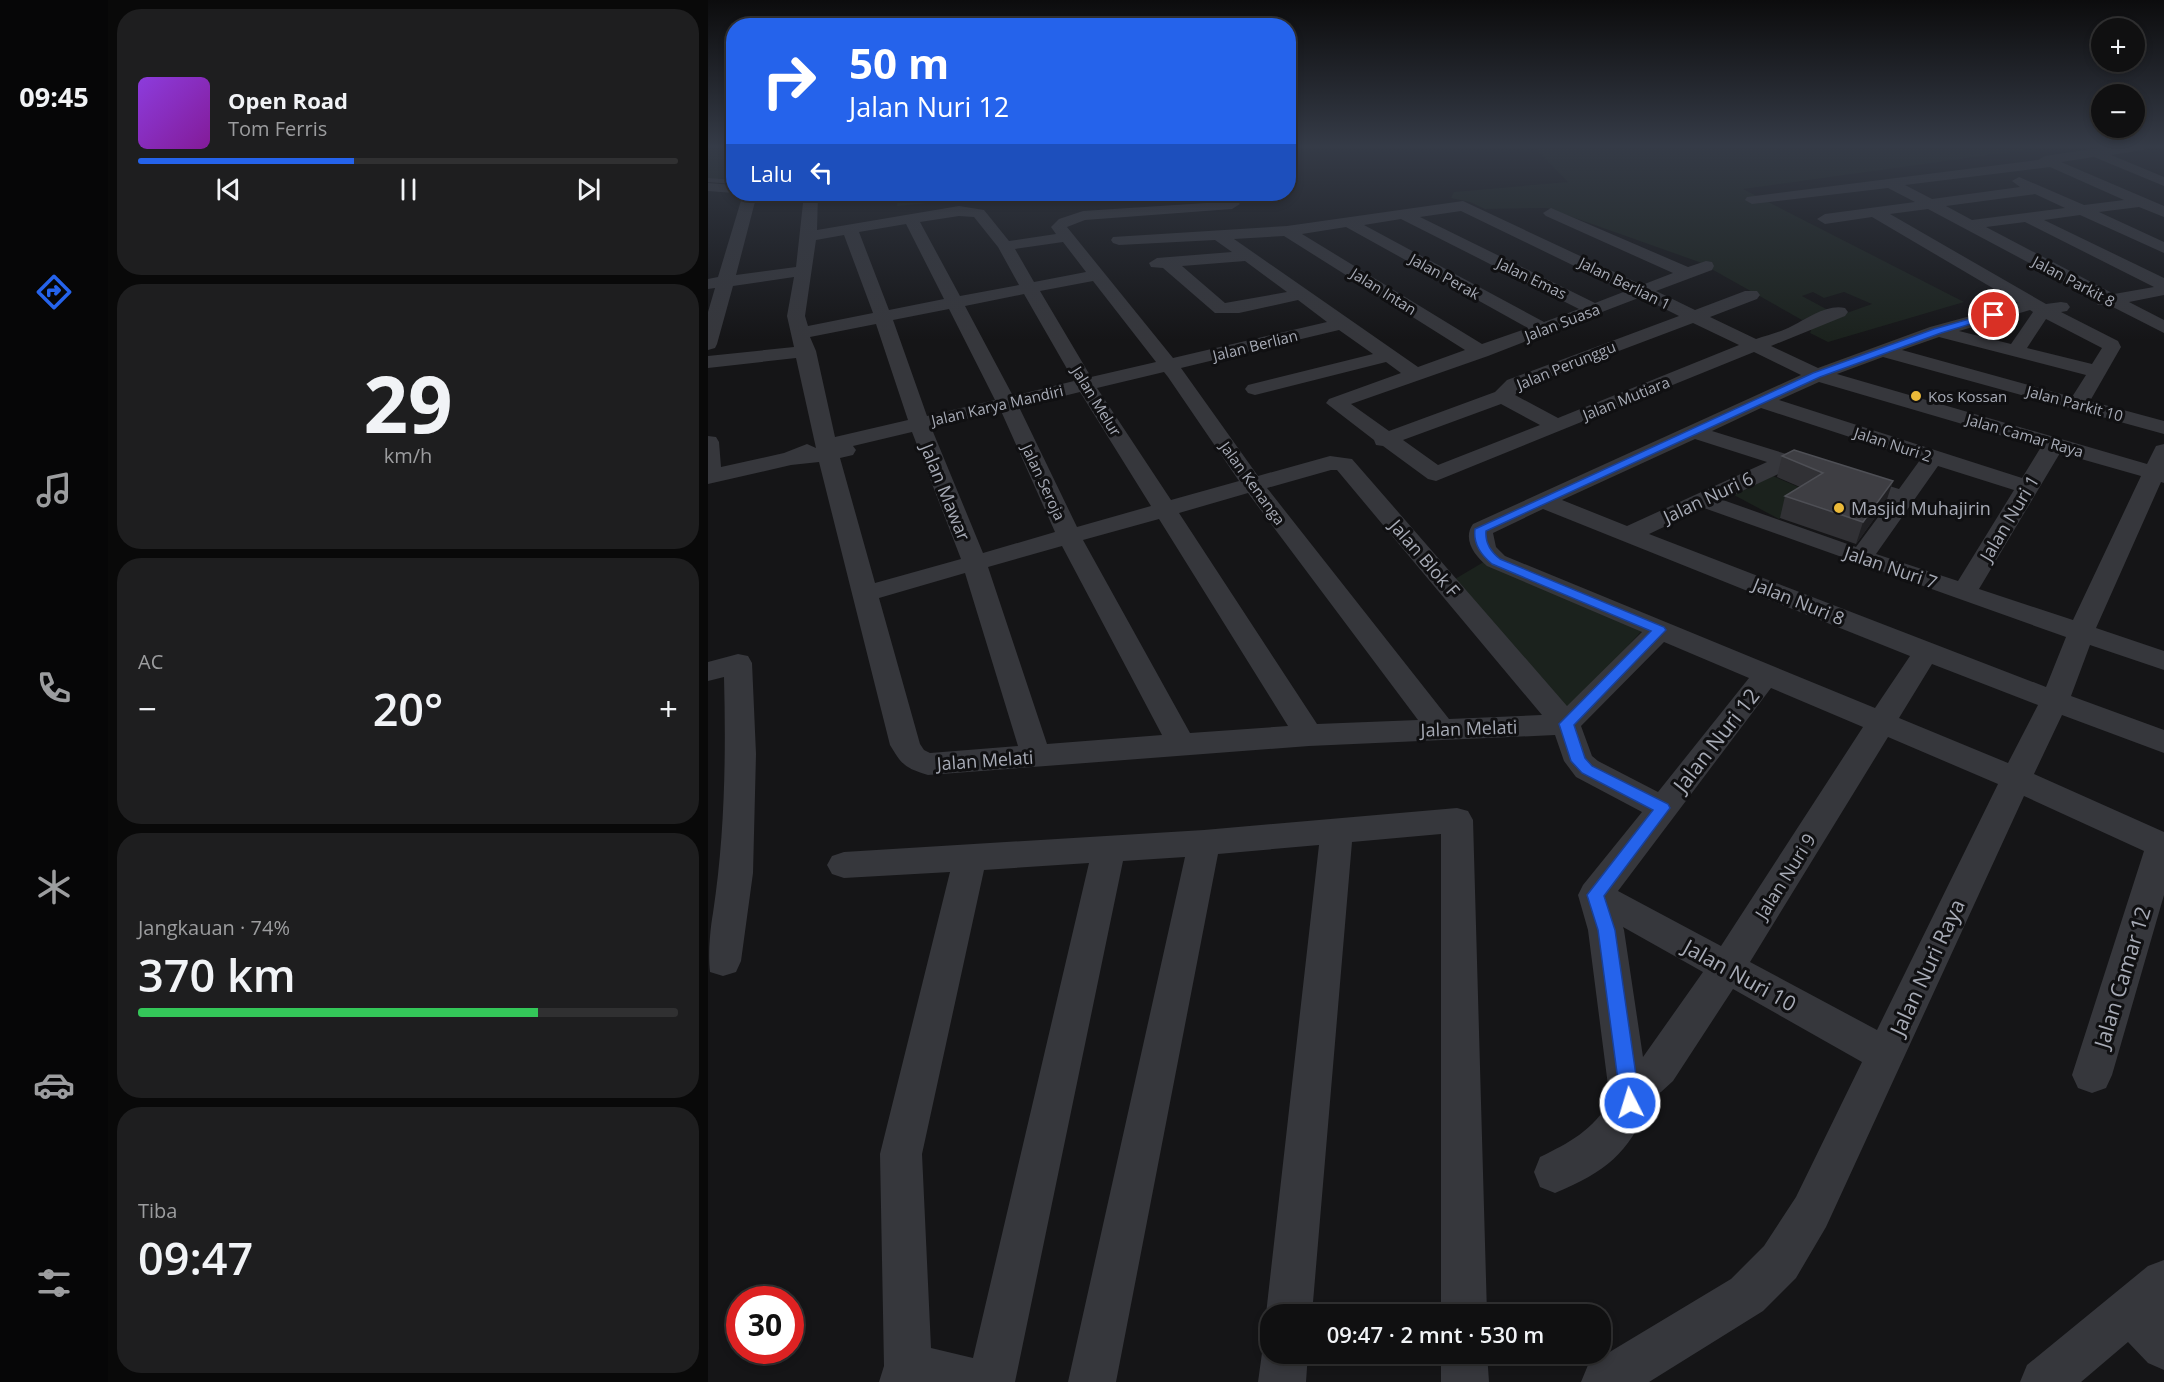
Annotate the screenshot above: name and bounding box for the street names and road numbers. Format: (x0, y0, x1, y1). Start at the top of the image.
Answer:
street label: Jalan Perak (1405, 248, 1484, 304)
street label: Jalan Parkit 8 (2028, 250, 2119, 311)
street label: Jalan Berlian 1 (1574, 251, 1674, 314)
street label: Jalan Emas (1492, 252, 1570, 303)
street label: Jalan Intan (1346, 262, 1421, 319)
street label: Jalan Suasa (1520, 299, 1602, 346)
street label: Jalan Berlian (1208, 325, 1300, 366)
street label: Jalan Perunggu (1512, 336, 1618, 395)
street label: Jalan Melur (1067, 361, 1126, 440)
street label: Jalan Mutiara (1578, 371, 1672, 425)
street label: Jalan Karya Mandiri (927, 380, 1065, 430)
street label: Jalan Parkit 10 (2023, 380, 2125, 425)
street label: Jalan Camar Raya (1962, 408, 2086, 461)
street label: Jalan Nuri 2 (1850, 421, 1934, 466)
street label: Jalan Kenanga (1215, 436, 1290, 529)
street label: Jalan Mawar (915, 438, 977, 545)
street label: Jalan Seroja (1017, 439, 1070, 523)
street label: Jalan Nuri 6 (1657, 466, 1757, 529)
street label: Jalan Nuri 1 (1973, 470, 2044, 567)
street label: Jalan Blok F (1383, 513, 1465, 602)
street label: Jalan Nuri 7 (1840, 539, 1941, 594)
street label: Jalan Nuri 8 (1748, 571, 1848, 630)
street label: Jalan Nuri 12 (1665, 682, 1765, 799)
street label: Jalan Melati (1418, 714, 1518, 742)
street label: Jalan Melati (934, 745, 1034, 775)
street label: Jalan Nuri 9 (1748, 829, 1821, 925)
street label: Jalan Nuri Raya (1882, 894, 1971, 1042)
street label: Jalan Camar 12 (2087, 903, 2157, 1053)
street label: Jalan Nuri 10 (1677, 932, 1801, 1017)

